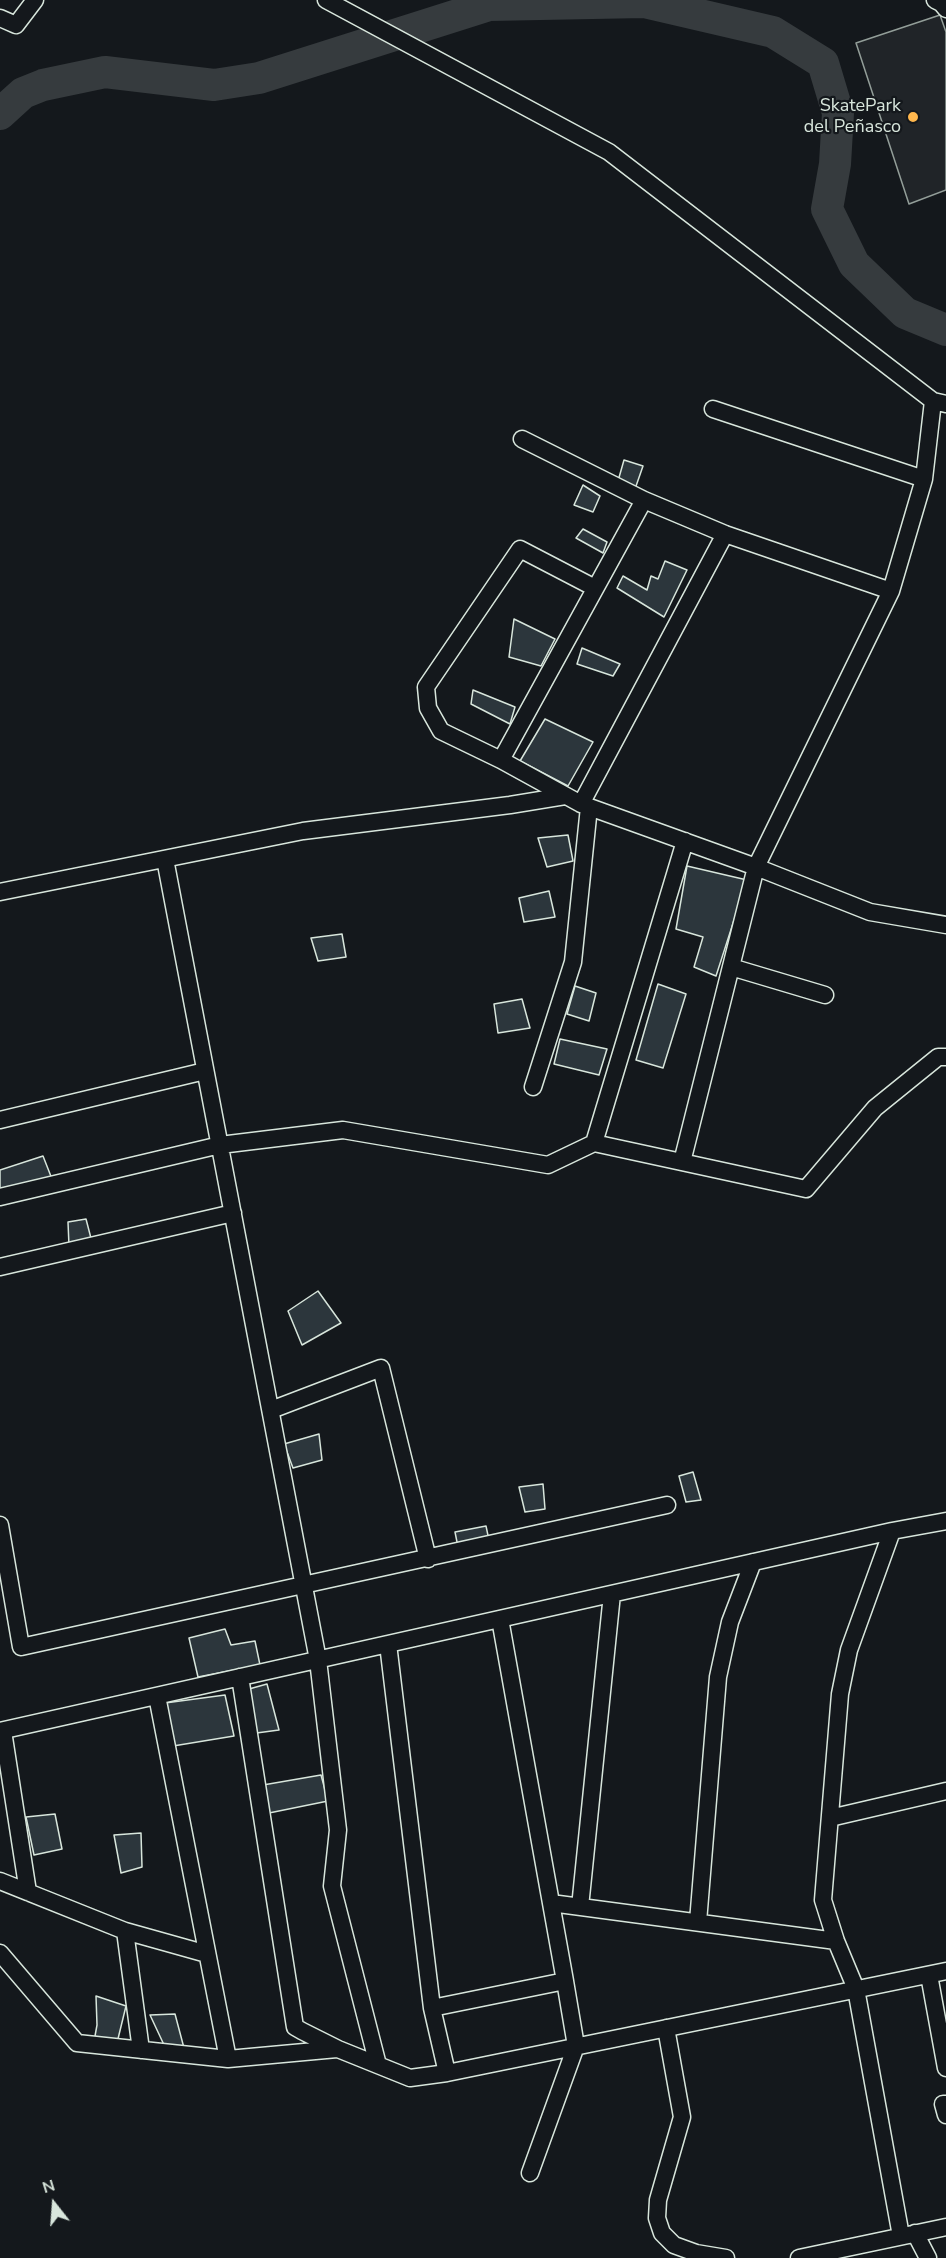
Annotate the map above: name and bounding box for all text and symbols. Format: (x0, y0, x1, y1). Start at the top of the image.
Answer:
place label: SkatePark del Peñasco (804, 96, 901, 138)
marker: SkatePark del Peñasco (906, 110, 920, 124)
north arrow (24, 2174, 84, 2234)
text: N (40, 2175, 58, 2199)

